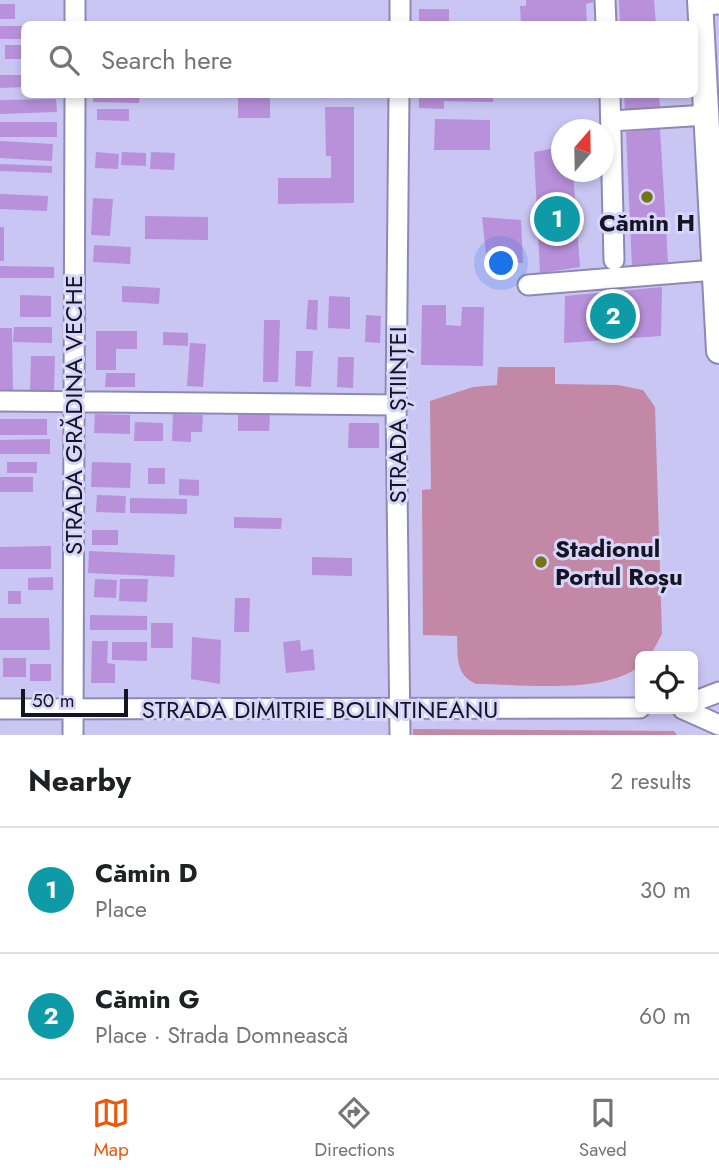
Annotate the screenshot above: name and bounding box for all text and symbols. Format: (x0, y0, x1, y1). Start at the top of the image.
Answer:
search box (21, 21, 698, 98)
icon: search (45, 41, 83, 79)
text: Search here (101, 41, 233, 79)
north arrow (551, 119, 614, 182)
marker: Cămin H (639, 189, 655, 205)
pin: 1 (534, 193, 580, 245)
place label: Cămin H (599, 205, 695, 240)
your location (484, 246, 518, 280)
street label: STRADA GRĂDINA VECHE (56, 275, 91, 555)
pin: 2 (590, 290, 636, 342)
street label: STRADA ȘTIINȚEI (380, 326, 415, 504)
place label: Stadionul Portul Roșu (555, 531, 683, 594)
marker: Stadionul Portul Roșu (533, 554, 549, 570)
map controls (635, 651, 698, 714)
button: locate (635, 651, 698, 714)
scale bar (21, 686, 128, 718)
text: 50 m (32, 687, 75, 714)
street label: STRADA DIMITRIE BOLINTINEANU (142, 692, 498, 727)
text: Nearby (28, 759, 131, 802)
text: 2 results (610, 764, 691, 798)
text: Cămin D (95, 854, 198, 892)
text: 1 (45, 873, 57, 907)
text: 30 m (640, 873, 691, 907)
text: Place (95, 892, 147, 926)
text: Cămin G (95, 980, 200, 1018)
text: 2 (43, 999, 59, 1033)
text: 60 m (639, 999, 691, 1033)
text: Place · Strada Domnească (95, 1018, 348, 1052)
tab: Map (92, 1094, 130, 1163)
tab: Directions (314, 1094, 395, 1163)
tab: Saved (579, 1094, 627, 1163)

